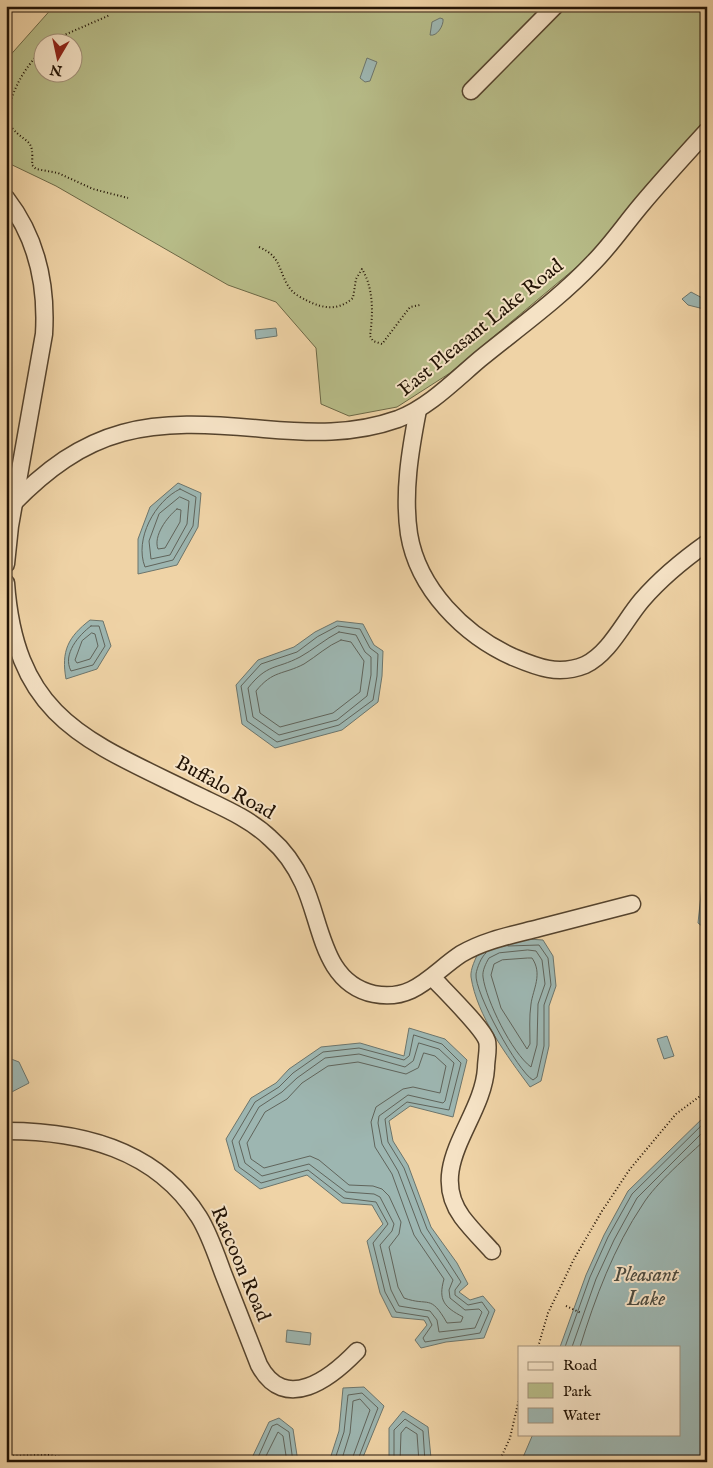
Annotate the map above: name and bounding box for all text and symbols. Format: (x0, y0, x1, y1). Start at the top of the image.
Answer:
north arrow (32, 32, 82, 82)
text: N (49, 60, 65, 80)
street label: East Pleasant Lake Road (393, 254, 569, 402)
street label: Buffalo Road (171, 750, 279, 826)
street label: Raccoon Road (205, 1203, 276, 1326)
water label: Pleasant Lake (613, 1262, 680, 1313)
legend (518, 1346, 680, 1436)
text: Road (563, 1356, 598, 1375)
text: Park (563, 1382, 593, 1401)
text: Water (563, 1406, 601, 1425)

